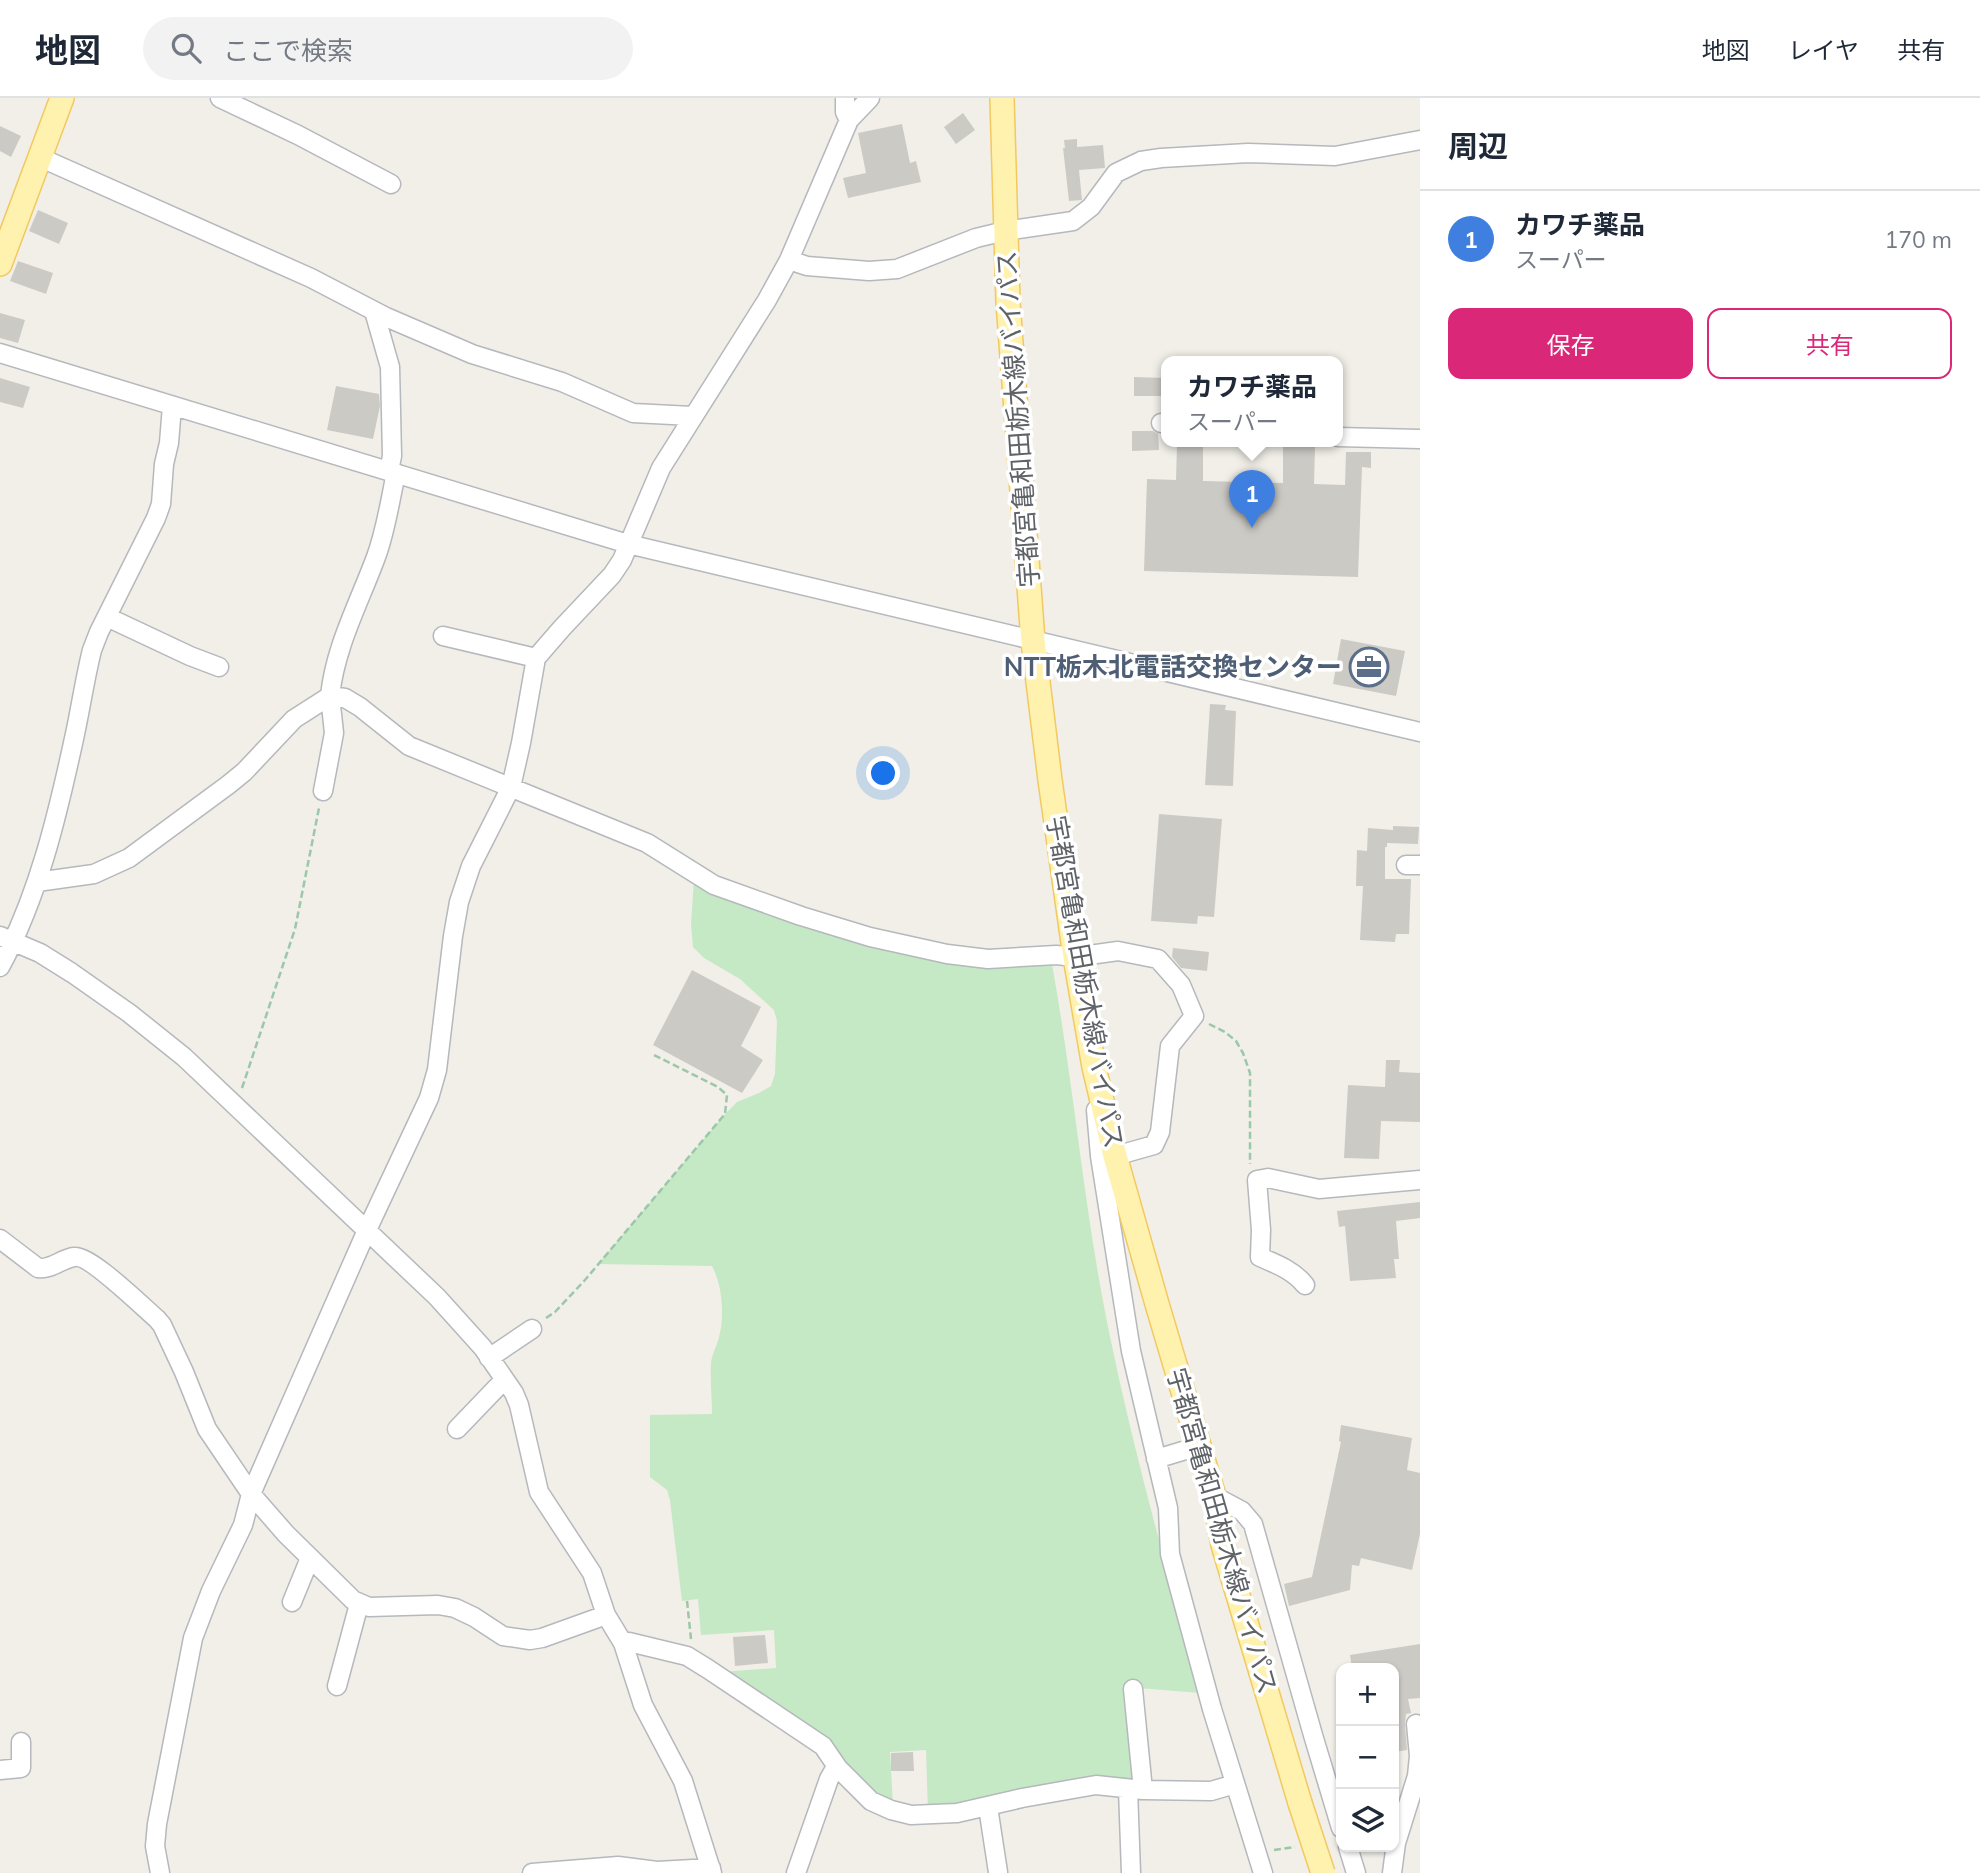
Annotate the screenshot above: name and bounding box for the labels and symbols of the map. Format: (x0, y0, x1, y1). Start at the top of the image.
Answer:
street label: 宇都宮亀和田栃木線バイパス (989, 250, 1046, 589)
pin: 1 (1229, 470, 1275, 528)
office icon: NTT栃木北電話交換センター (1348, 646, 1390, 688)
place label: NTT栃木北電話交換センター (1004, 650, 1342, 683)
your location (866, 756, 900, 790)
street label: 宇都宮亀和田栃木線バイパス (1040, 813, 1131, 1151)
street label: 宇都宮亀和田栃木線バイパス (1160, 1364, 1285, 1698)

